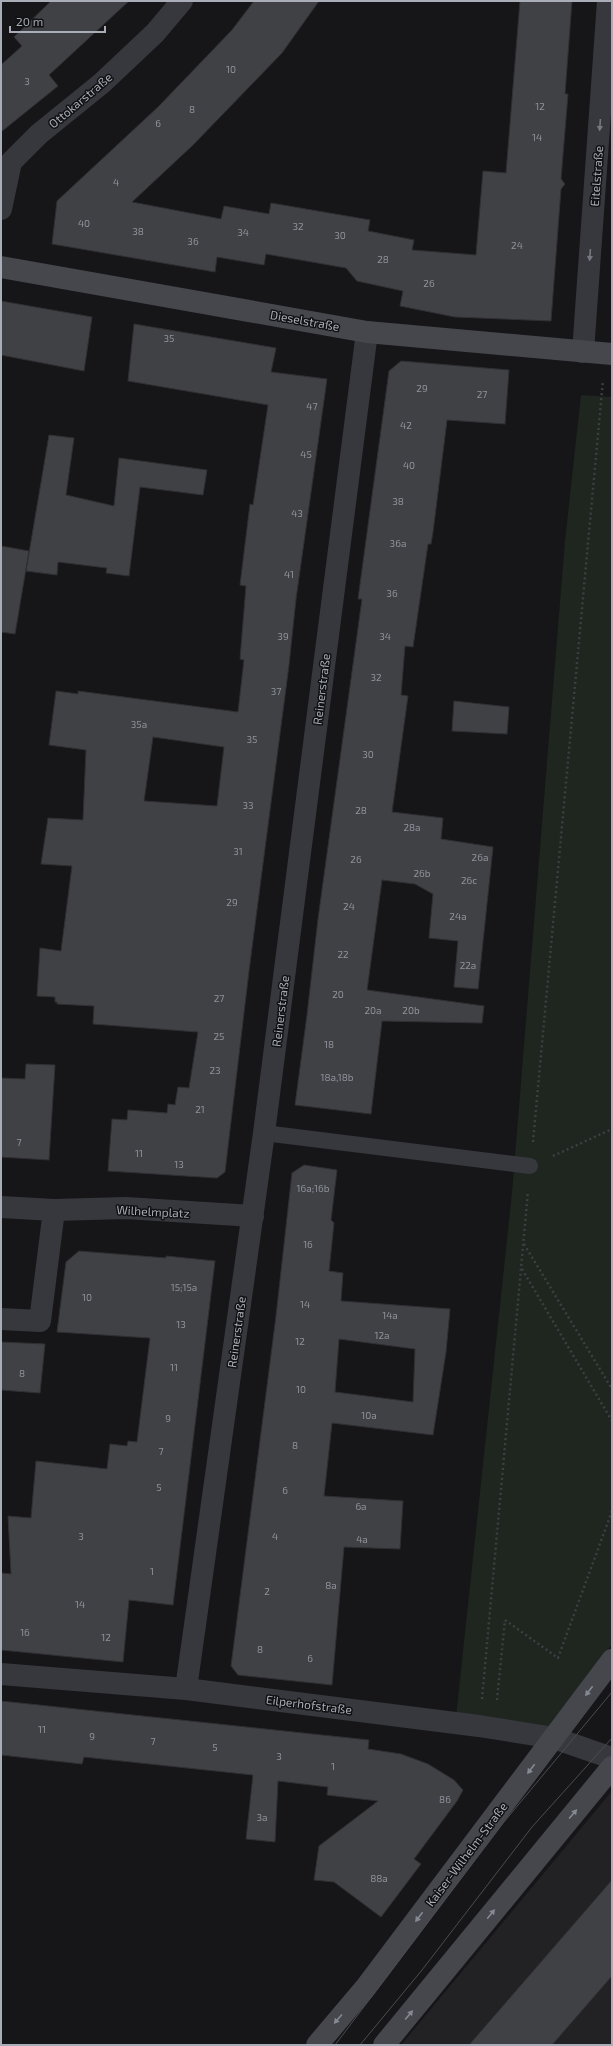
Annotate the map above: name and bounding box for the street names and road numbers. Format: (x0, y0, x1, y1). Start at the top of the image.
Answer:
street label: Ottokarstraße (46, 70, 114, 130)
street label: Eitelstraße (587, 145, 605, 207)
street label: Dieselstraße (269, 307, 341, 333)
street label: Reinerstraße (310, 653, 332, 725)
street label: Reinerstraße (269, 975, 291, 1047)
street label: Wilhelmplatz (116, 1202, 190, 1220)
street label: Reinerstraße (224, 1296, 248, 1368)
street label: Eilperhofstraße (265, 1692, 353, 1716)
street label: Kaiser-Wilhelm-Straße (422, 1799, 510, 1909)

